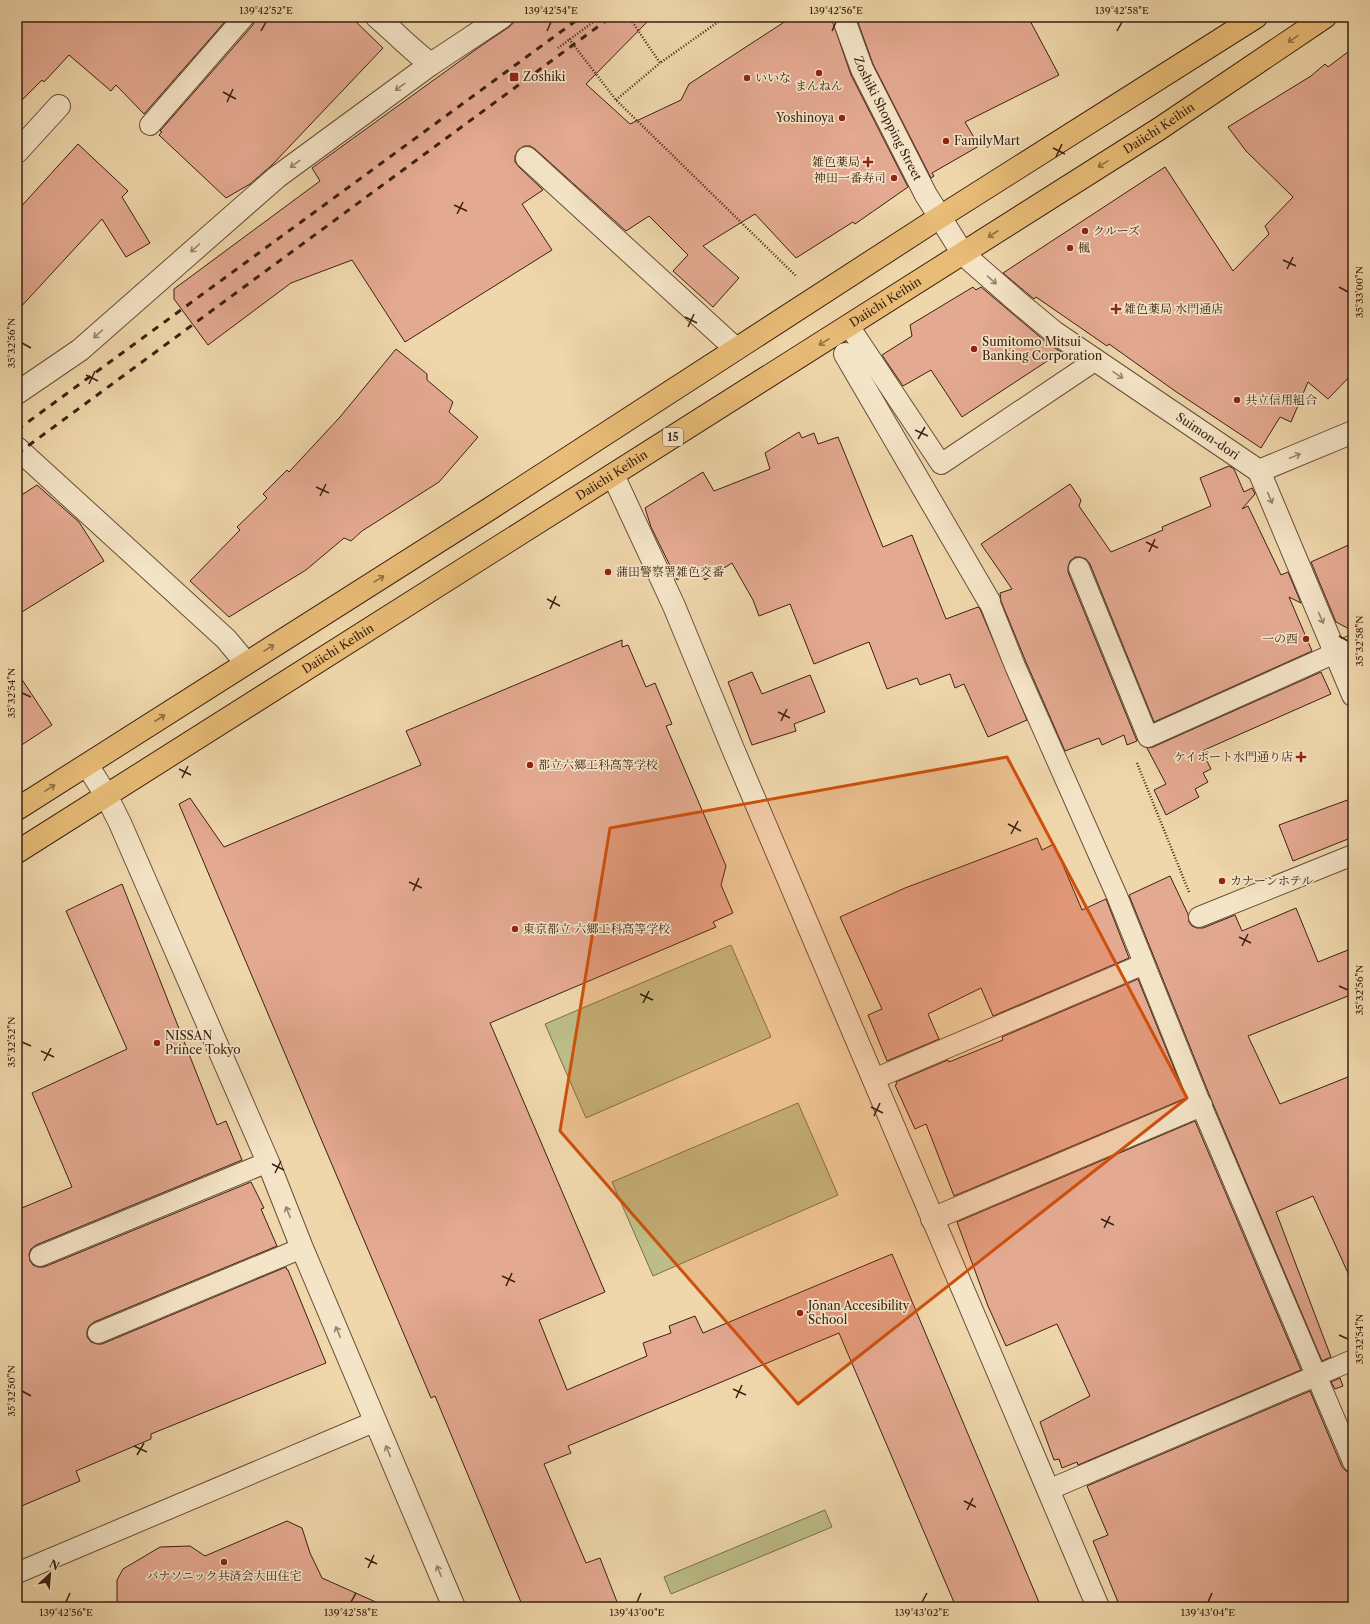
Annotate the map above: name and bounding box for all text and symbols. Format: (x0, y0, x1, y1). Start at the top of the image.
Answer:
text: 139°42'52"E (239, 4, 293, 17)
text: 139°42'54"E (524, 4, 578, 17)
text: 139°42'56"E (809, 4, 863, 17)
text: 139°42'58"E (1095, 4, 1149, 17)
one-way arrow (1288, 35, 1299, 43)
street label: Zoshiki Shopping Street (851, 54, 926, 184)
marker: まんねん (814, 68, 824, 78)
place label: Zoshiki (523, 69, 566, 84)
place label: いいな (755, 70, 791, 85)
marker: Zoshiki (508, 71, 520, 83)
marker: いいな (742, 73, 752, 83)
place label: まんねん (795, 78, 843, 93)
one-way arrow (394, 83, 405, 92)
street label: Daiichi Keihin (1120, 99, 1198, 157)
place label: Yoshinoya (775, 110, 835, 125)
marker: Yoshinoya (837, 113, 847, 123)
place label: FamilyMart (954, 133, 1021, 148)
marker: FamilyMart (941, 136, 951, 146)
place label: 雑色薬局 (812, 154, 860, 169)
marker: 雑色薬局 (863, 157, 873, 167)
one-way arrow (289, 160, 300, 168)
one-way arrow (1097, 161, 1109, 169)
place label: 神田一番寿司 (814, 170, 886, 185)
marker: 神田一番寿司 (889, 173, 899, 183)
place label: クルーズ (1093, 223, 1140, 238)
marker: クルーズ (1080, 226, 1090, 236)
one-way arrow (987, 231, 999, 239)
place label: 楓 (1078, 240, 1090, 255)
one-way arrow (191, 243, 201, 252)
marker: 楓 (1065, 243, 1075, 253)
text: 35°33'00"N (1353, 266, 1366, 318)
street label: Daiichi Keihin (847, 273, 924, 330)
one-way arrow (987, 275, 997, 284)
place label: 雑色薬局 水門通店 (1124, 301, 1223, 316)
marker: 雑色薬局 水門通店 (1111, 304, 1121, 314)
text: 35°32'56"N (5, 318, 18, 368)
one-way arrow (93, 329, 103, 339)
place label: Sumitomo Mitsui Banking Corporation (982, 334, 1103, 363)
one-way arrow (819, 337, 830, 346)
marker: Sumitomo Mitsui Banking Corporation (969, 344, 979, 354)
one-way arrow (1112, 371, 1123, 379)
place label: 共立信用組合 (1245, 392, 1317, 407)
marker: 共立信用組合 (1232, 395, 1242, 405)
street label: Suimon-dori (1173, 409, 1243, 463)
road number: 15 (663, 428, 683, 446)
street label: Daiichi Keihin (573, 446, 651, 503)
one-way arrow (1289, 452, 1301, 459)
one-way arrow (1267, 491, 1275, 503)
place label: 蒲田警察署雑色交番 (616, 564, 724, 579)
marker: 蒲田警察署雑色交番 (603, 567, 613, 577)
one-way arrow (373, 574, 385, 582)
one-way arrow (1318, 611, 1325, 623)
text: 35°32'58"N (1353, 616, 1366, 666)
street label: Daiichi Keihin (299, 620, 377, 677)
place label: 一の酉 (1262, 631, 1298, 646)
marker: 一の酉 (1301, 634, 1311, 644)
one-way arrow (263, 644, 274, 652)
text: 35°32'54"N (5, 668, 18, 718)
one-way arrow (154, 714, 165, 722)
place label: ケイポート水門通り店 (1174, 749, 1293, 764)
marker: ケイポート水門通り店 (1296, 752, 1306, 762)
place label: 都立六郷工科高等学校 (538, 757, 658, 772)
marker: 都立六郷工科高等学校 (525, 760, 535, 770)
one-way arrow (44, 784, 55, 792)
place label: カナーンホテル (1230, 873, 1313, 888)
marker: カナーンホテル (1217, 876, 1227, 886)
place label: 東京都立 六郷工科高等学校 (523, 921, 670, 936)
marker: 東京都立 六郷工科高等学校 (510, 924, 520, 934)
text: 35°32'56"N (1353, 965, 1366, 1015)
text: 35°32'52"N (5, 1017, 18, 1067)
place label: NISSAN Prince Tokyo (165, 1028, 241, 1057)
marker: NISSAN Prince Tokyo (152, 1038, 162, 1048)
one-way arrow (283, 1206, 291, 1218)
place label: Jōnan Accesibility School (806, 1298, 910, 1327)
marker: Jōnan Accesibility School (795, 1308, 805, 1318)
text: 35°32'54"N (1353, 1314, 1366, 1364)
one-way arrow (333, 1326, 341, 1338)
text: 35°32'50"N (5, 1365, 18, 1417)
one-way arrow (384, 1446, 392, 1458)
north arrow (30, 1554, 70, 1594)
text: N (47, 1557, 62, 1574)
marker: パナソニック共済会大田住宅 (219, 1557, 229, 1567)
one-way arrow (435, 1566, 442, 1578)
place label: パナソニック共済会大田住宅 (146, 1568, 302, 1583)
text: 139°42'56"E (39, 1606, 93, 1619)
text: 139°42'58"E (324, 1606, 378, 1619)
text: 139°43'00"E (610, 1606, 665, 1619)
text: 139°43'02"E (895, 1606, 949, 1619)
text: 139°43'04"E (1181, 1606, 1235, 1619)

